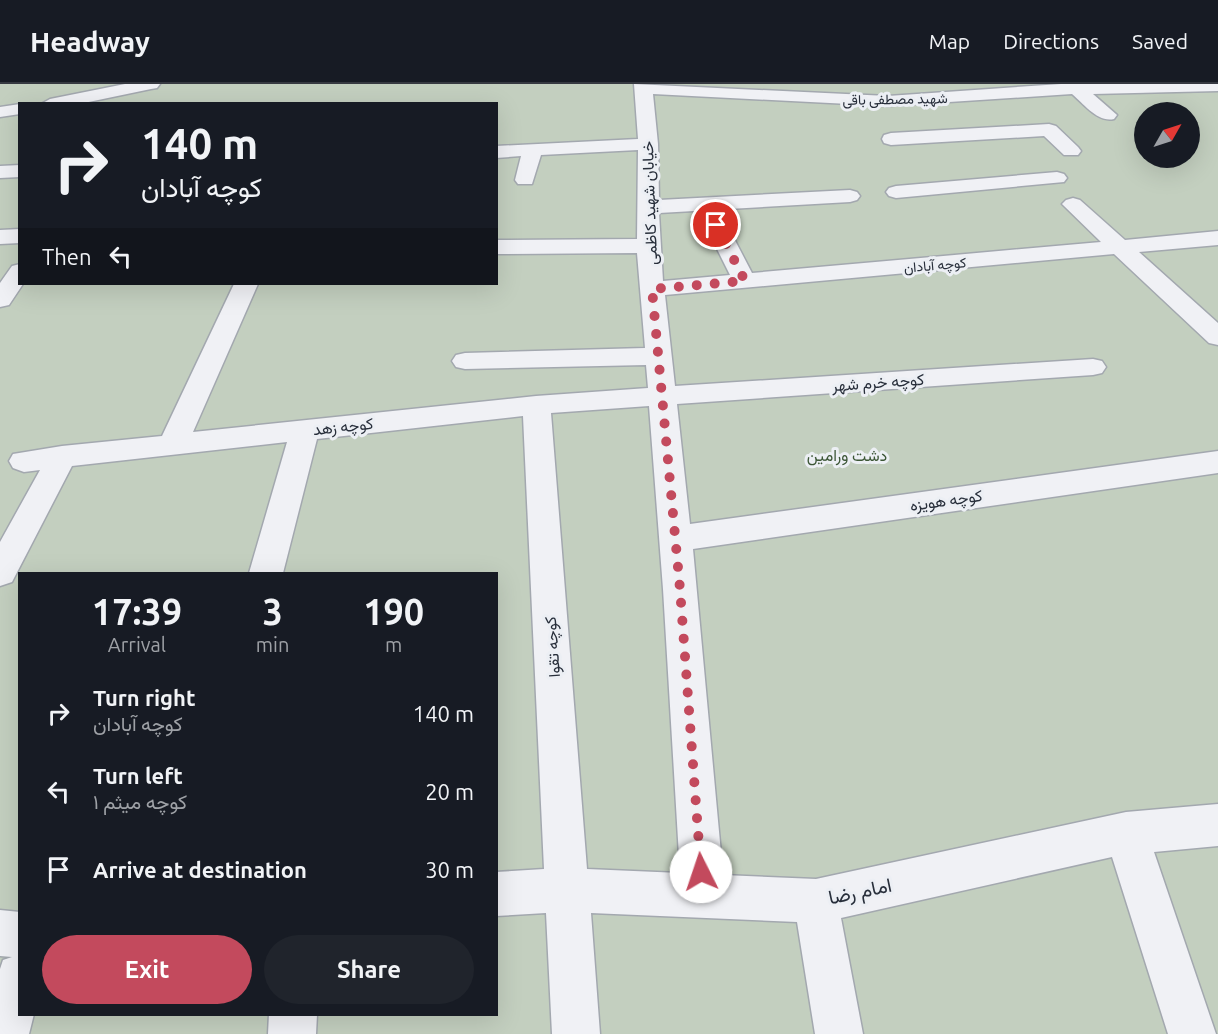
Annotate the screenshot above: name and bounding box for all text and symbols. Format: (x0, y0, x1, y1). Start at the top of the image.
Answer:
text: Headway (30, 26, 150, 57)
text: Map (929, 29, 970, 53)
text: Directions (1003, 29, 1099, 53)
text: Saved (1132, 29, 1188, 53)
street label: شهید مصطفی باقی (842, 90, 948, 109)
north arrow (1134, 102, 1200, 168)
map controls (1134, 102, 1200, 168)
text: 140 m (141, 120, 258, 167)
icon: right (42, 126, 120, 204)
street label: خیابان شهید کاظمی (638, 140, 662, 265)
text: کوچه آبادان (141, 172, 262, 202)
pin (690, 199, 741, 250)
icon: arrive (699, 208, 732, 241)
icon: left (104, 240, 137, 273)
text: Then (42, 244, 92, 269)
street label: کوچه آبادان (903, 254, 967, 278)
street label: کوچه خرم شهر (830, 370, 925, 397)
street label: کوچه زهد (312, 414, 374, 441)
park label: دشت ورامین (807, 446, 887, 466)
street label: کوچه هویزه (909, 486, 984, 517)
text: 17:39 (92, 591, 182, 632)
text: 3 (262, 591, 283, 632)
text: 190 (363, 591, 424, 632)
street label: کوچه تقوا (541, 616, 566, 678)
text: Arrival (108, 633, 166, 656)
text: min (256, 633, 289, 656)
text: m (385, 633, 402, 656)
text: Turn right (93, 685, 195, 710)
icon: right (42, 697, 75, 730)
text: 140 m (413, 701, 474, 726)
text: کوچه آبادان (93, 712, 183, 735)
text: Turn left (93, 763, 183, 788)
icon: left (42, 775, 75, 808)
text: 20 m (425, 779, 474, 804)
text: کوچه میثم ۱ (93, 790, 187, 813)
position arrow (669, 840, 733, 904)
icon: arrive (42, 853, 75, 886)
text: Arrive at destination (93, 857, 307, 882)
text: 30 m (425, 857, 474, 882)
street label: امام رضا (826, 873, 894, 910)
button: Exit (42, 935, 252, 1004)
button: Share (264, 935, 474, 1004)

